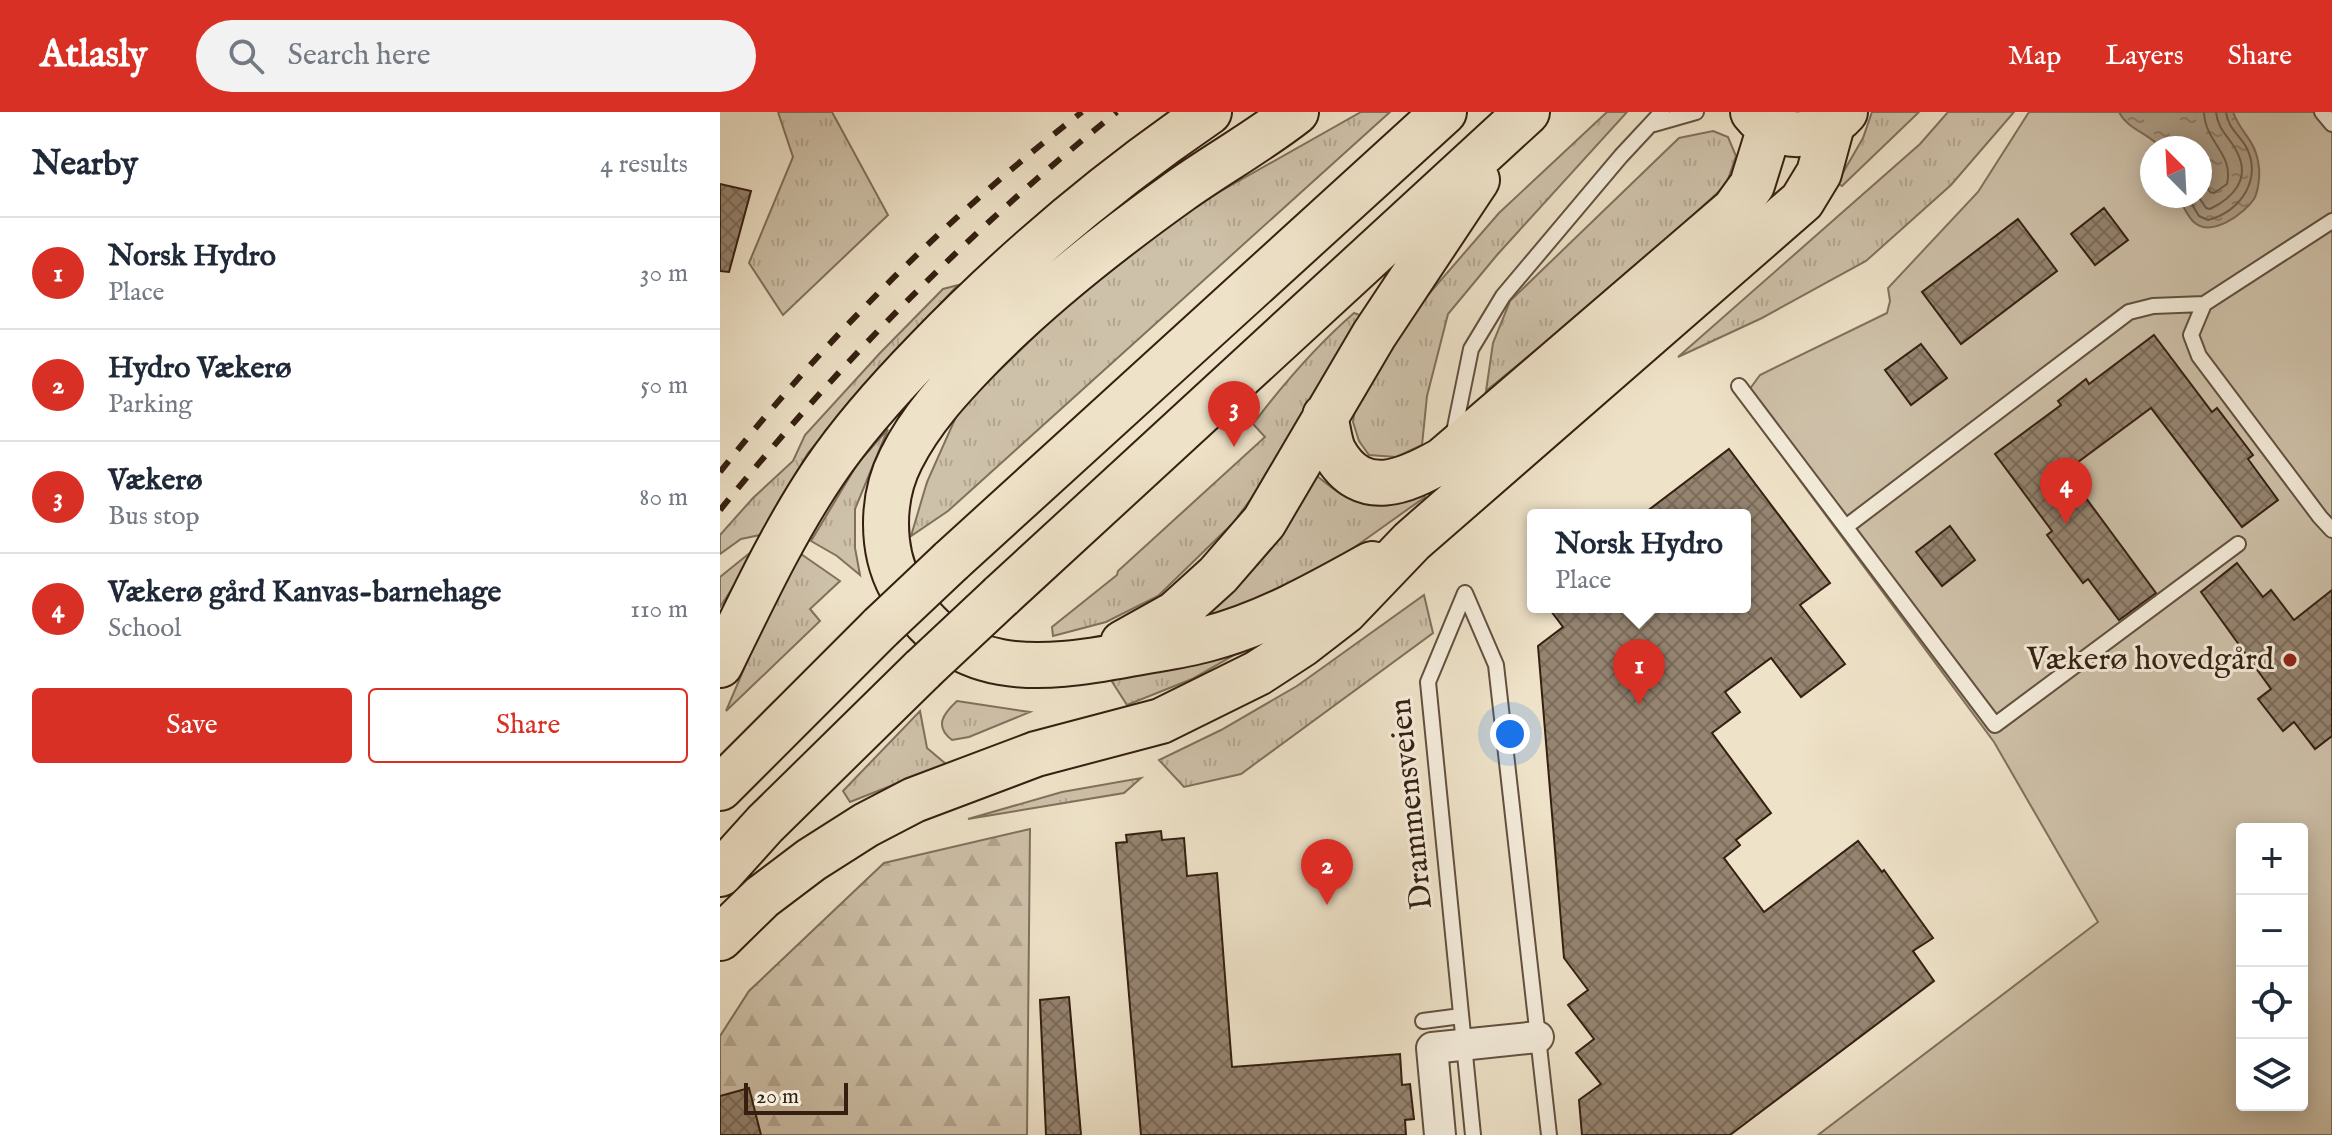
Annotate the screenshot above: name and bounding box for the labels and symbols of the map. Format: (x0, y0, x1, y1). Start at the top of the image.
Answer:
north arrow (2140, 136, 2212, 208)
pin: 3 (1208, 381, 1260, 447)
pin: 4 (2040, 458, 2092, 524)
pin: 1 (1613, 639, 1665, 705)
place label: Vækerø hovedgård (2026, 640, 2275, 681)
marker: Vækerø hovedgård (2281, 651, 2299, 669)
street label: Drammensveien (1381, 696, 1443, 912)
your location (1490, 714, 1530, 754)
pin: 2 (1301, 839, 1353, 905)
scale bar (744, 1079, 848, 1115)

